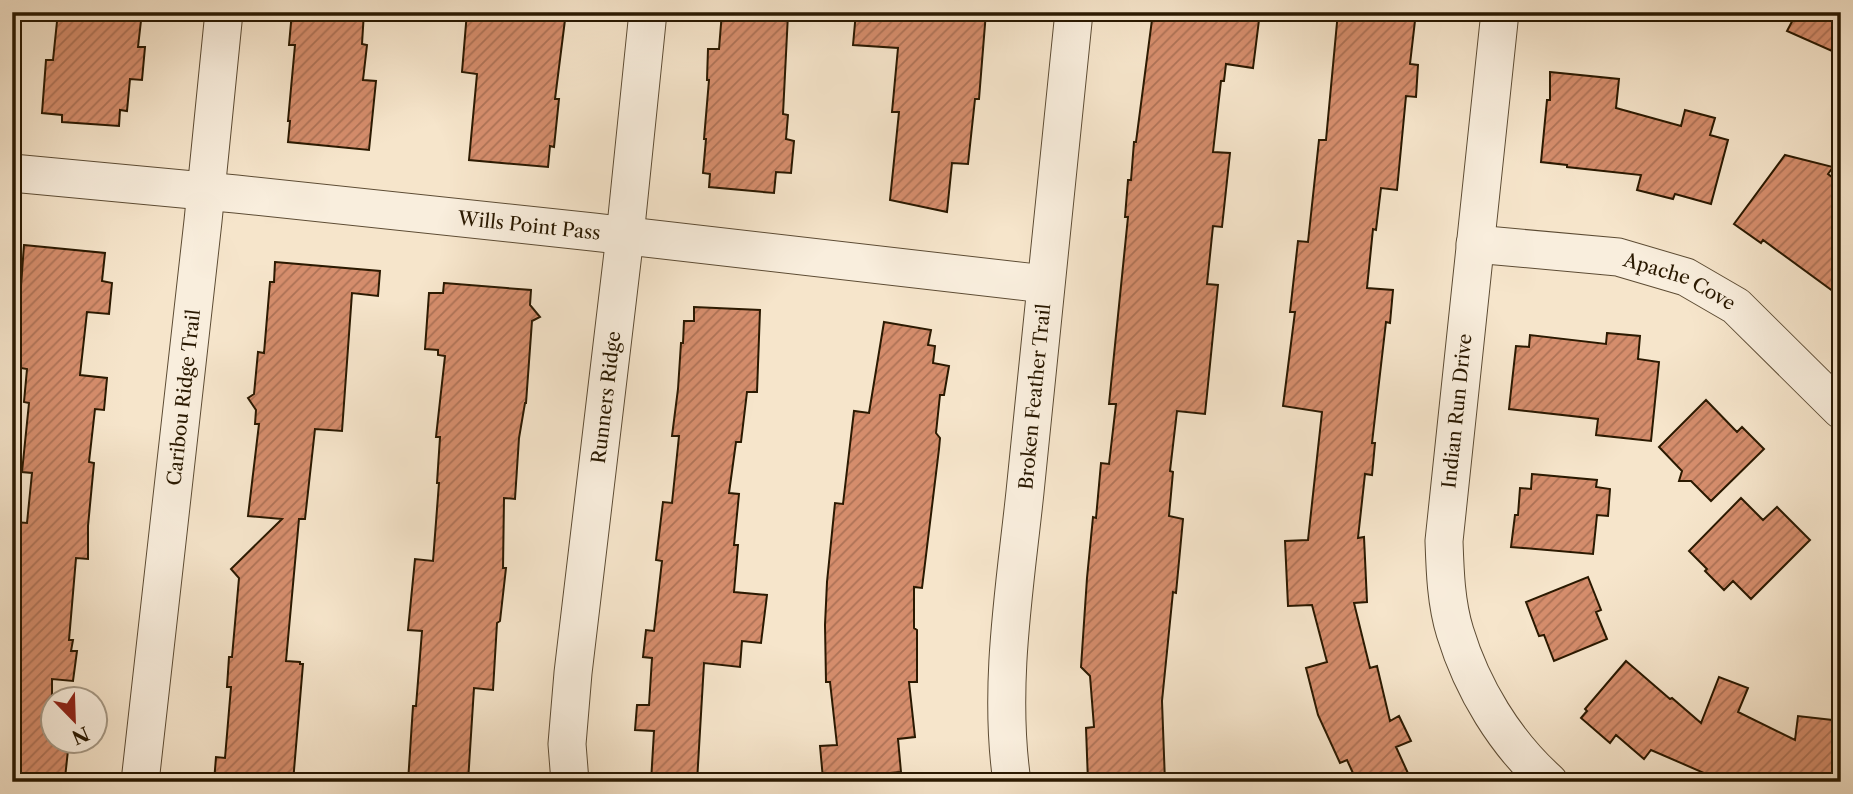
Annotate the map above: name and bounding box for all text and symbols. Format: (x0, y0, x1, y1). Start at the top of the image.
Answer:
street label: Wills Point Pass (456, 206, 602, 244)
street label: Apache Cove (1620, 248, 1740, 315)
street label: Broken Feather Trail (1014, 302, 1055, 491)
street label: Caribou Ridge Trail (162, 308, 205, 487)
street label: Runners Ridge (587, 330, 625, 465)
street label: Indian Run Drive (1437, 333, 1477, 489)
north arrow (38, 686, 108, 756)
text: N (68, 721, 93, 749)

